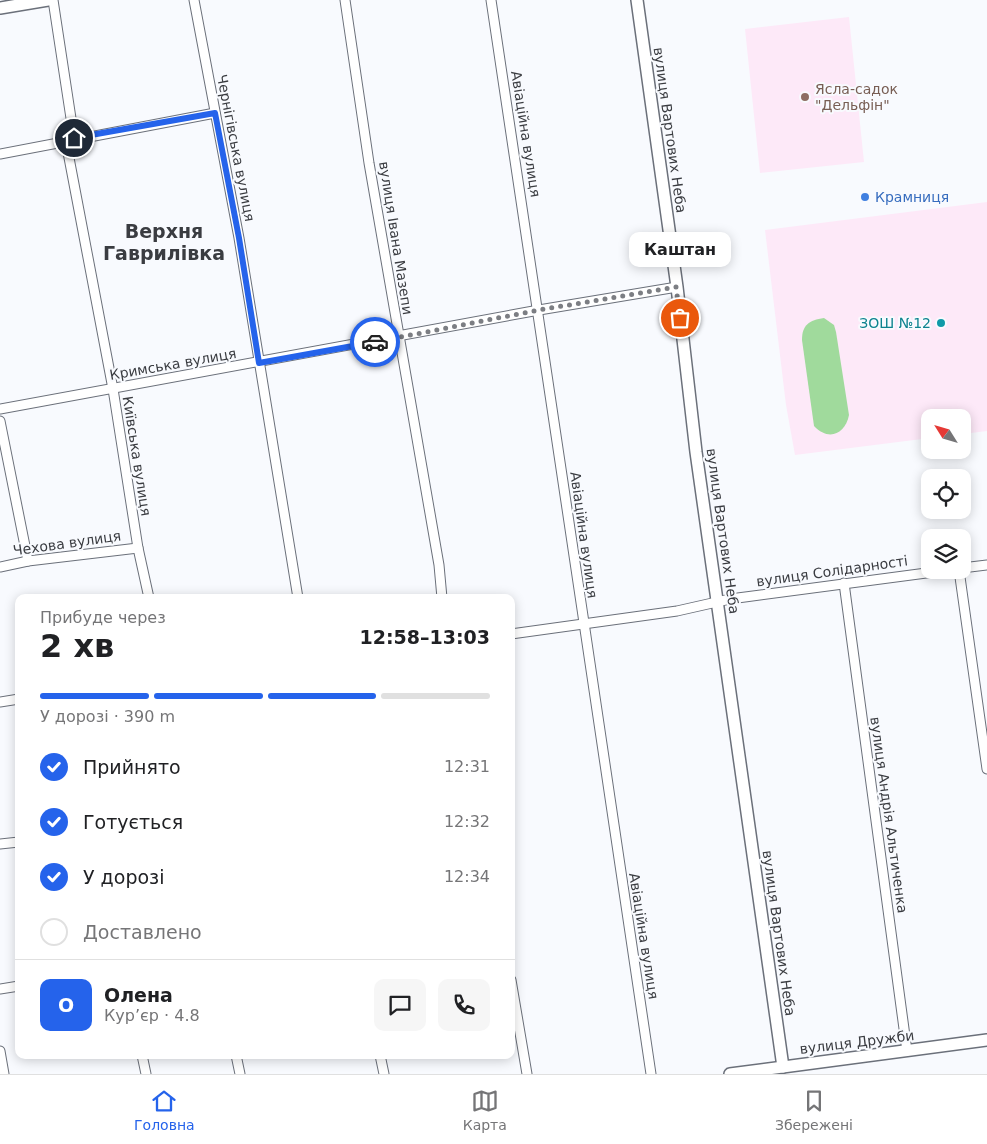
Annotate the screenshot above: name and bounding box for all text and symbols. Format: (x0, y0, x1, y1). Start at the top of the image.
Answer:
street label: вулиця Вартових Неба (650, 46, 690, 214)
street label: Авіаційна вулиця (508, 70, 544, 198)
street label: Чернігівська вулиця (214, 73, 258, 223)
place label: Ясла-садок "Дельфін" (815, 81, 898, 113)
marker: Ясла-садок "Дельфін" (799, 91, 811, 103)
pin (53, 117, 95, 159)
icon: home (60, 124, 88, 152)
street label: вулиця Івана Мазепи (376, 160, 416, 316)
place label: Крамниця (875, 189, 949, 205)
marker: Крамниця (859, 191, 871, 203)
district label: Верхня Гаврилівка (103, 220, 225, 264)
callout: Каштан (629, 233, 731, 268)
text: Каштан (644, 240, 716, 259)
pin (659, 297, 701, 339)
icon: bag (666, 304, 694, 332)
place label: ЗОШ №12 (859, 315, 931, 331)
courier (350, 317, 400, 367)
marker: ЗОШ №12 (935, 317, 947, 329)
icon: car (361, 328, 389, 356)
street label: Кримська вулиця (108, 345, 238, 383)
street label: Київська вулиця (120, 395, 154, 517)
north arrow (921, 409, 971, 459)
map controls (921, 409, 971, 579)
street label: вулиця Вартових Неба (703, 447, 743, 615)
button: locate (921, 469, 971, 519)
street label: Авіаційна вулиця (567, 471, 601, 599)
street label: Чехова вулиця (12, 528, 122, 558)
button: layers (921, 529, 971, 579)
street label: вулиця Солідарності (755, 552, 909, 590)
text: Прибуде через (40, 608, 166, 627)
text: 12:58–13:03 (360, 626, 490, 648)
text: 2 хв (40, 627, 114, 665)
text: У дорозі · 390 m (40, 707, 175, 726)
street label: вулиця Андрія Альтиченка (867, 716, 911, 914)
icon: check (40, 753, 68, 781)
text: Прийнято (83, 756, 181, 778)
text: 12:31 (444, 757, 490, 776)
icon: check (40, 808, 68, 836)
text: Готується (83, 811, 183, 833)
text: 12:32 (444, 812, 490, 831)
street label: вулиця Вартових Неба (759, 849, 799, 1017)
icon: check (40, 863, 68, 891)
text: У дорозі (83, 866, 164, 888)
text: 12:34 (444, 867, 490, 886)
street label: Авіаційна вулиця (626, 872, 662, 1000)
text: Доставлено (83, 921, 202, 943)
button: chat (374, 979, 426, 1031)
button: phone (438, 979, 490, 1031)
text: Олена (104, 984, 173, 1006)
text: О (58, 994, 74, 1016)
text: Кур’єр · 4.8 (104, 1006, 200, 1025)
street label: вулиця Дружби (799, 1027, 915, 1057)
tab: Головна (134, 1087, 195, 1133)
tab: Карта (463, 1087, 507, 1133)
tab: Збережені (775, 1087, 853, 1133)

